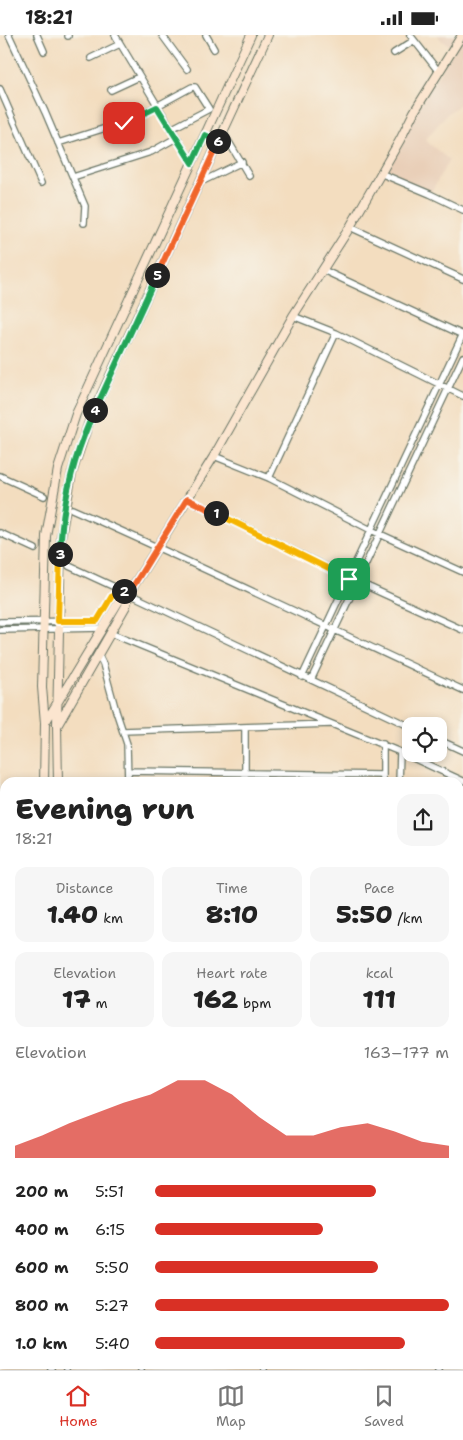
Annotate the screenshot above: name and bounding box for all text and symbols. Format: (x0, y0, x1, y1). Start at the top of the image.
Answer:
text: 18:21 (25, 5, 73, 30)
pin (103, 102, 145, 144)
icon: check (110, 109, 138, 137)
pin: 6 (206, 129, 230, 153)
text: 6 (214, 132, 223, 150)
pin: 5 (144, 263, 170, 287)
text: 5 (153, 266, 162, 284)
pin: 4 (82, 397, 108, 423)
text: 4 (91, 401, 100, 419)
pin: 1 (204, 501, 228, 525)
text: 1 (213, 504, 220, 522)
pin: 3 (48, 541, 72, 567)
text: 3 (56, 545, 65, 563)
pin (328, 558, 370, 600)
icon: arrive (335, 565, 363, 593)
pin: 2 (112, 579, 136, 603)
text: 2 (120, 582, 129, 600)
map controls (402, 717, 447, 762)
button: locate (402, 717, 447, 762)
text: Evening run (15, 790, 194, 828)
button: share (397, 794, 449, 846)
text: 18:21 (15, 828, 53, 849)
text: Distance (56, 879, 113, 897)
text: Time (216, 879, 248, 897)
text: Pace (364, 879, 395, 897)
text: 1.40 (46, 897, 98, 931)
text: 8:10 (206, 897, 258, 931)
text: 5:50 (336, 897, 393, 931)
text: km (98, 909, 123, 927)
text: /km (393, 909, 423, 927)
text: Elevation (53, 964, 116, 982)
text: Heart rate (196, 964, 268, 982)
text: kcal (366, 964, 393, 982)
text: 17 (62, 982, 91, 1016)
text: 162 (193, 982, 238, 1016)
text: 111 (362, 982, 396, 1016)
text: m (91, 994, 108, 1012)
text: bpm (238, 994, 271, 1012)
text: Elevation (15, 1042, 87, 1063)
text: 163–177 m (364, 1042, 449, 1063)
text: 200 m (15, 1181, 68, 1202)
text: 5:51 (95, 1181, 124, 1202)
text: 400 m (15, 1219, 69, 1240)
text: 6:15 (95, 1219, 125, 1240)
text: 600 m (15, 1257, 69, 1278)
text: 5:50 (95, 1257, 129, 1278)
text: 800 m (15, 1295, 69, 1316)
text: 5:27 (95, 1295, 129, 1316)
text: 1.0 km (15, 1333, 67, 1354)
text: 5:40 (95, 1333, 130, 1354)
tab: Home (59, 1382, 98, 1430)
tab: Map (216, 1382, 246, 1430)
tab: Saved (364, 1382, 404, 1430)

